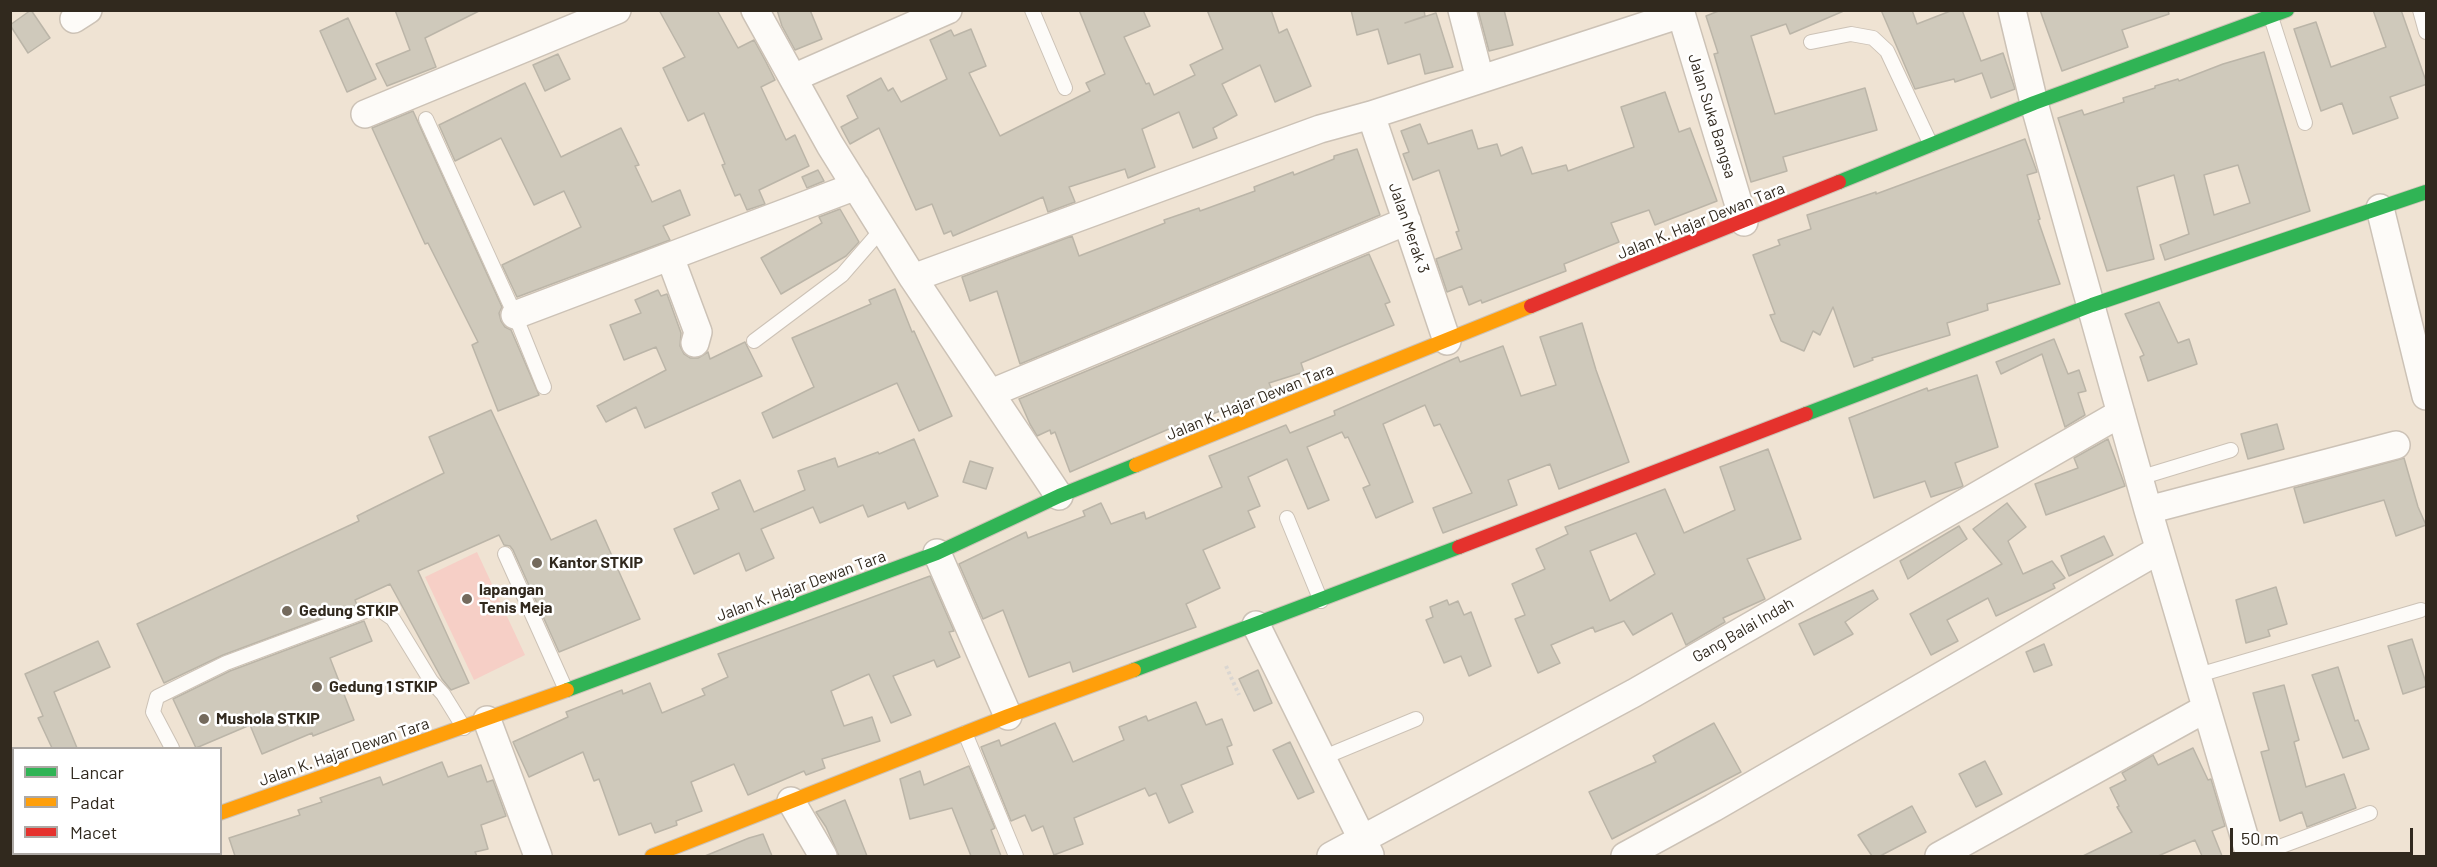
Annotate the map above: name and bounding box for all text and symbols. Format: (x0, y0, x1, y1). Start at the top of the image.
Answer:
street label: Jalan Suka Bangsa (1684, 51, 1740, 181)
street label: Jalan K. Hajar Dewan Tara (1614, 179, 1788, 263)
street label: Jalan Merak 3 (1385, 180, 1433, 276)
street label: Jalan K. Hajar Dewan Tara (1163, 360, 1337, 444)
street label: Jalan K. Hajar Dewan Tara (714, 546, 888, 626)
place label: Kantor STKIP (549, 553, 643, 573)
marker: Kantor STKIP (530, 556, 544, 570)
place label: lapangan Tenis Meja (479, 580, 553, 618)
marker: lapangan Tenis Meja (460, 592, 474, 606)
street label: Gang Balai Indah (1689, 593, 1797, 667)
place label: Gedung STKIP (299, 601, 399, 621)
marker: Gedung STKIP (280, 604, 294, 618)
place label: Gedung 1 STKIP (329, 677, 438, 697)
marker: Gedung 1 STKIP (310, 680, 324, 694)
place label: Mushola STKIP (216, 709, 320, 729)
marker: Mushola STKIP (197, 712, 211, 726)
street label: Jalan K. Hajar Dewan Tara (256, 714, 432, 790)
legend (12, 747, 222, 855)
text: Lancar (70, 761, 124, 783)
text: Padat (70, 791, 115, 813)
scale bar (2233, 816, 2416, 854)
text: Macet (70, 821, 117, 843)
text: 50 m (2241, 827, 2279, 849)

